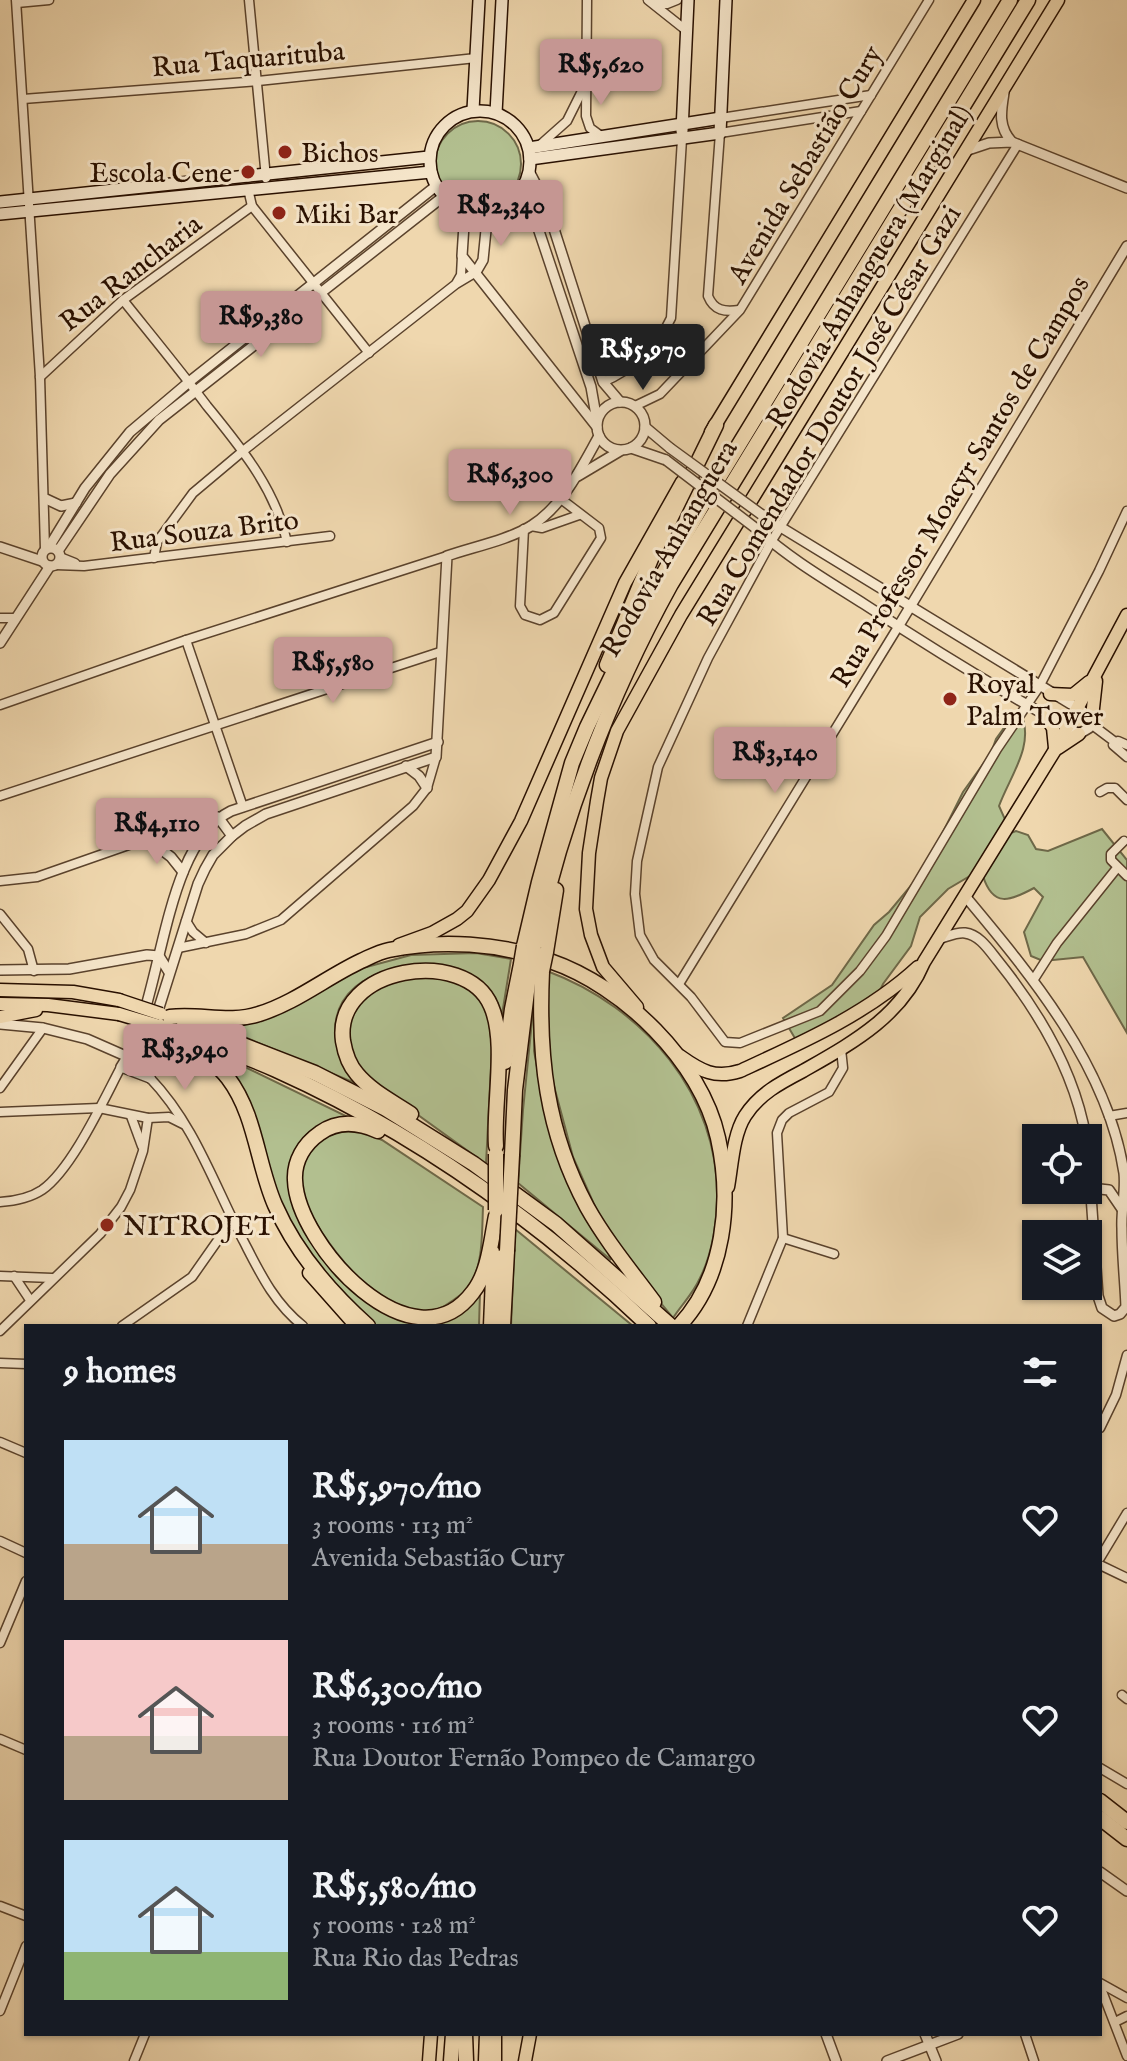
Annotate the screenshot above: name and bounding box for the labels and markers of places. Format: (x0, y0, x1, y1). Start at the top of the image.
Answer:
pin: R$5,620 (527, 39, 675, 107)
place label: Bichos (301, 137, 379, 172)
marker: Bichos (276, 143, 294, 161)
place label: Escola Cene (89, 157, 232, 192)
marker: Escola Cene (239, 163, 257, 181)
pin: R$2,340 (427, 180, 575, 248)
place label: Miki Bar (295, 198, 398, 233)
marker: Miki Bar (270, 204, 288, 222)
pin: R$9,380 (187, 291, 335, 359)
pin: R$5,970 (569, 324, 717, 392)
pin: R$6,300 (436, 449, 584, 517)
pin: R$5,580 (259, 637, 407, 705)
place label: Royal Palm Tower (966, 668, 1104, 735)
marker: Royal Palm Tower (941, 690, 959, 708)
pin: R$3,140 (701, 727, 849, 795)
pin: R$4,110 (83, 798, 231, 866)
pin: R$3,940 (111, 1024, 259, 1092)
place label: NITROJET (123, 1210, 275, 1245)
marker: NITROJET (98, 1216, 116, 1234)

